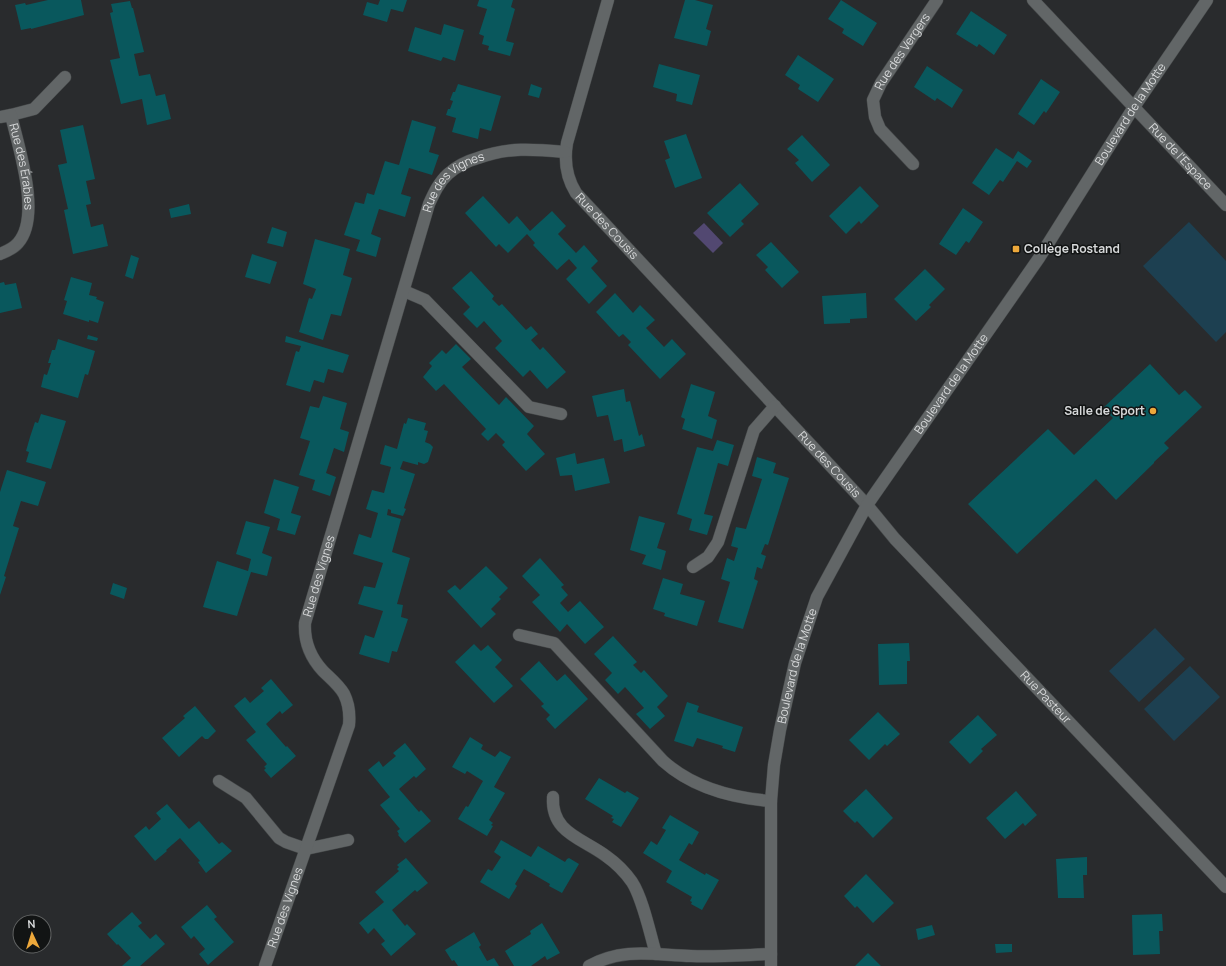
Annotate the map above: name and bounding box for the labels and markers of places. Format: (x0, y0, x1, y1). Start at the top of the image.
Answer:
place label: Collège Rostand (1024, 240, 1120, 257)
marker: Collège Rostand (1011, 244, 1021, 254)
place label: Salle de Sport (1064, 402, 1145, 419)
marker: Salle de Sport (1148, 406, 1158, 416)

